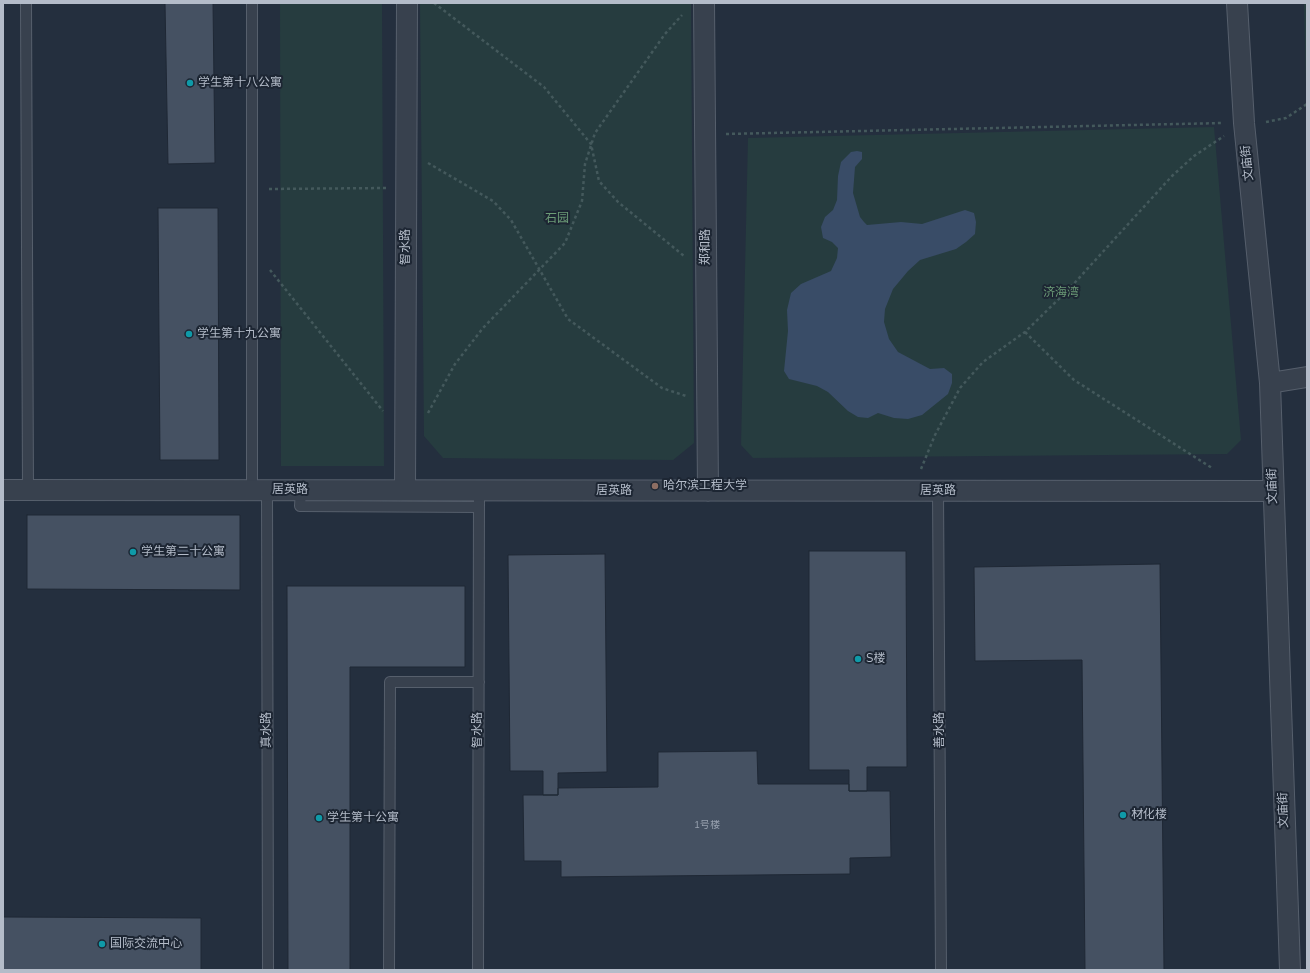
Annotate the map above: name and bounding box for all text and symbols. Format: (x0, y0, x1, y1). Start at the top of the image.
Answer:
place label: 学生第十八公寓 (198, 76, 282, 90)
marker: 学生第十八公寓 (185, 78, 195, 88)
street label: 文庙街 (1239, 144, 1257, 182)
park label: 石园 (545, 212, 569, 226)
street label: 智水路 (399, 229, 413, 265)
street label: 郑和路 (699, 229, 713, 265)
park label: 济海湾 (1043, 286, 1079, 300)
place label: 学生第十九公寓 (197, 327, 281, 341)
marker: 学生第十九公寓 (184, 329, 194, 339)
street label: 文庙街 (1265, 468, 1281, 504)
place label: 哈尔滨工程大学 (663, 479, 747, 493)
marker: 哈尔滨工程大学 (650, 481, 660, 491)
street label: 居英路 (272, 483, 308, 497)
street label: 居英路 (596, 484, 632, 498)
street label: 居英路 (920, 484, 956, 498)
place label: 学生第二十公寓 (141, 545, 225, 559)
marker: 学生第二十公寓 (128, 547, 138, 557)
place label: S楼 (866, 652, 885, 666)
marker: S楼 (853, 654, 863, 664)
street label: 真水路 (260, 712, 274, 748)
street label: 智水路 (471, 712, 485, 748)
street label: 善水路 (933, 712, 947, 748)
street label: 文庙街 (1276, 792, 1292, 828)
place label: 材化楼 (1131, 808, 1167, 822)
marker: 材化楼 (1118, 810, 1128, 820)
place label: 学生第十公寓 (327, 811, 399, 825)
marker: 学生第十公寓 (314, 813, 324, 823)
house number: 1号楼 (694, 820, 720, 832)
place label: 国际交流中心 (110, 937, 182, 951)
marker: 国际交流中心 (97, 939, 107, 949)

